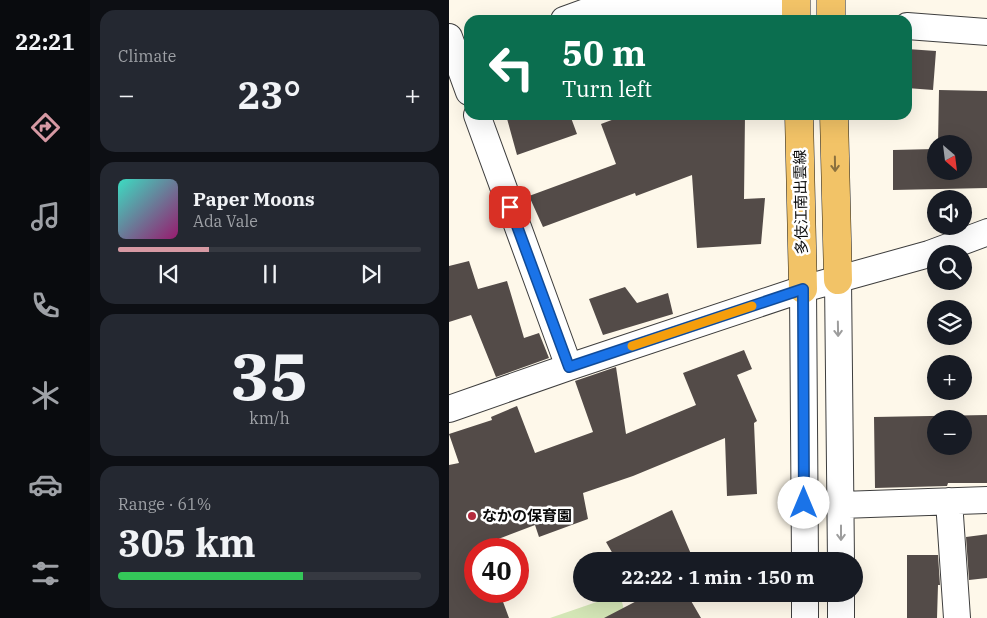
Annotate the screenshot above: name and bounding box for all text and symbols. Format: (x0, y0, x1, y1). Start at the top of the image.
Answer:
text: 22:21 (15, 27, 75, 56)
text: 50 m (562, 30, 646, 76)
icon: left (479, 35, 544, 100)
text: Climate (118, 46, 176, 66)
text: 23° (238, 70, 301, 119)
text: Turn left (562, 74, 652, 103)
text: − (118, 76, 135, 113)
text: + (404, 76, 421, 113)
icon: directions (28, 110, 63, 145)
north arrow (927, 135, 971, 180)
map controls (927, 135, 972, 455)
street label: 多伎江南出雲線 (790, 149, 811, 255)
one-way arrow (830, 155, 840, 171)
pin (489, 186, 531, 228)
text: Paper Moons (193, 187, 315, 211)
button: sound (927, 190, 972, 235)
icon: arrive (496, 193, 524, 221)
icon: music (28, 199, 63, 234)
text: Ada Vale (193, 211, 258, 231)
button: search (927, 245, 972, 290)
icon: previous (155, 260, 183, 288)
icon: pause (256, 260, 284, 288)
icon: next (357, 260, 385, 288)
icon: phone (28, 288, 63, 323)
button: layers (927, 300, 972, 345)
one-way arrow (833, 320, 843, 337)
text: 35 (230, 333, 309, 418)
button: + (927, 355, 972, 400)
icon: climate (28, 378, 63, 413)
text: km/h (249, 408, 290, 428)
button: − (927, 410, 972, 455)
icon: car (28, 467, 63, 502)
position arrow (777, 476, 829, 528)
text: Range · 61% (118, 494, 211, 514)
place label: なかの保育園 (482, 506, 572, 525)
marker: なかの保育園 (466, 510, 478, 522)
text: 305 km (118, 518, 256, 567)
one-way arrow (836, 524, 846, 541)
speed limit sign: 40 (464, 538, 529, 603)
icon: filters (28, 556, 63, 591)
text: 22:22 · 1 min · 150 m (622, 565, 814, 589)

